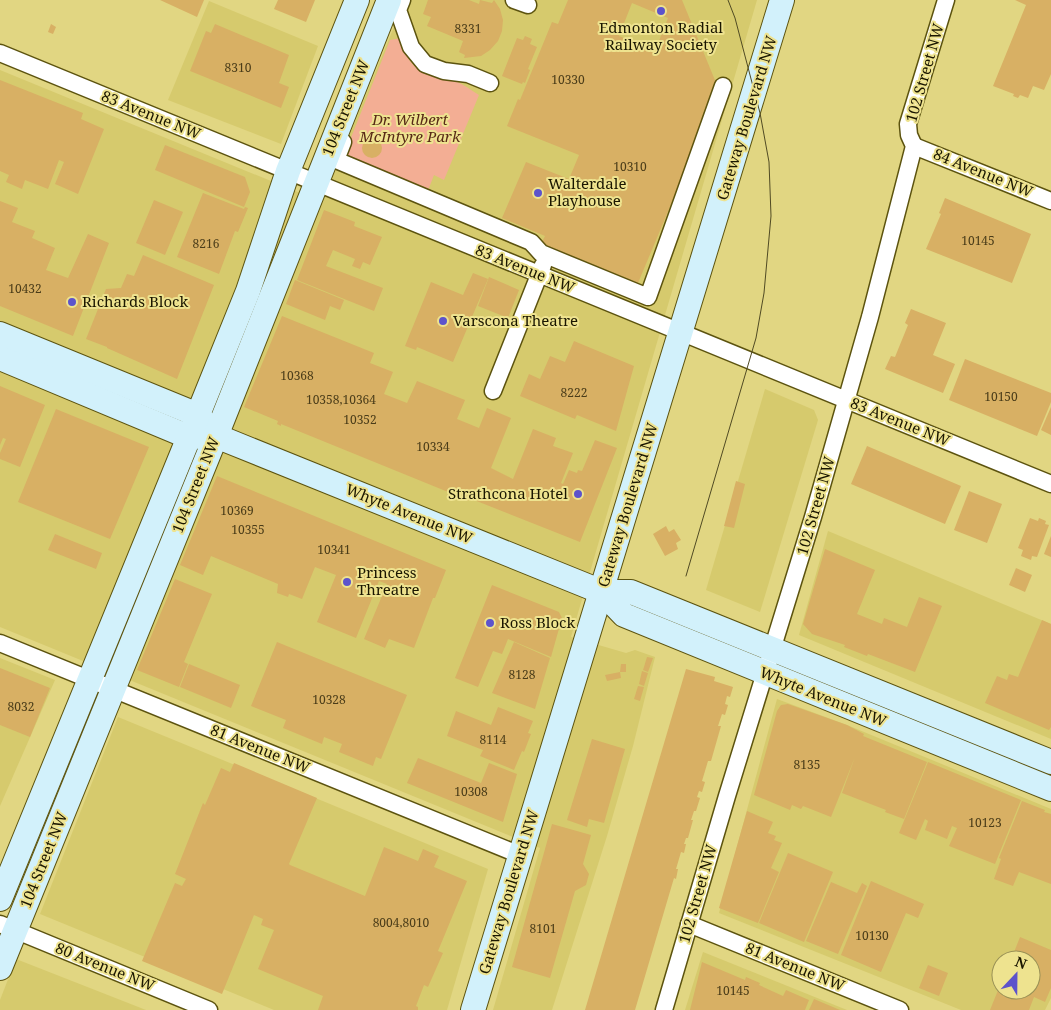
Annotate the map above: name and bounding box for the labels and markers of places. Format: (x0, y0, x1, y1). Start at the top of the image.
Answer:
marker: Edmonton Radial Railway Society (655, 5, 667, 17)
place label: Edmonton Radial Railway Society (599, 17, 723, 54)
place label: Walterdale Playhouse (548, 173, 626, 210)
marker: Walterdale Playhouse (532, 187, 544, 199)
place label: Richards Block (82, 291, 188, 311)
marker: Richards Block (66, 296, 78, 308)
place label: Varscona Theatre (453, 310, 578, 330)
marker: Varscona Theatre (437, 315, 449, 327)
place label: Strathcona Hotel (448, 483, 568, 503)
marker: Strathcona Hotel (572, 488, 584, 500)
place label: Princess Threatre (357, 562, 420, 599)
marker: Princess Threatre (341, 576, 353, 588)
place label: Ross Block (500, 612, 575, 632)
marker: Ross Block (484, 617, 496, 629)

